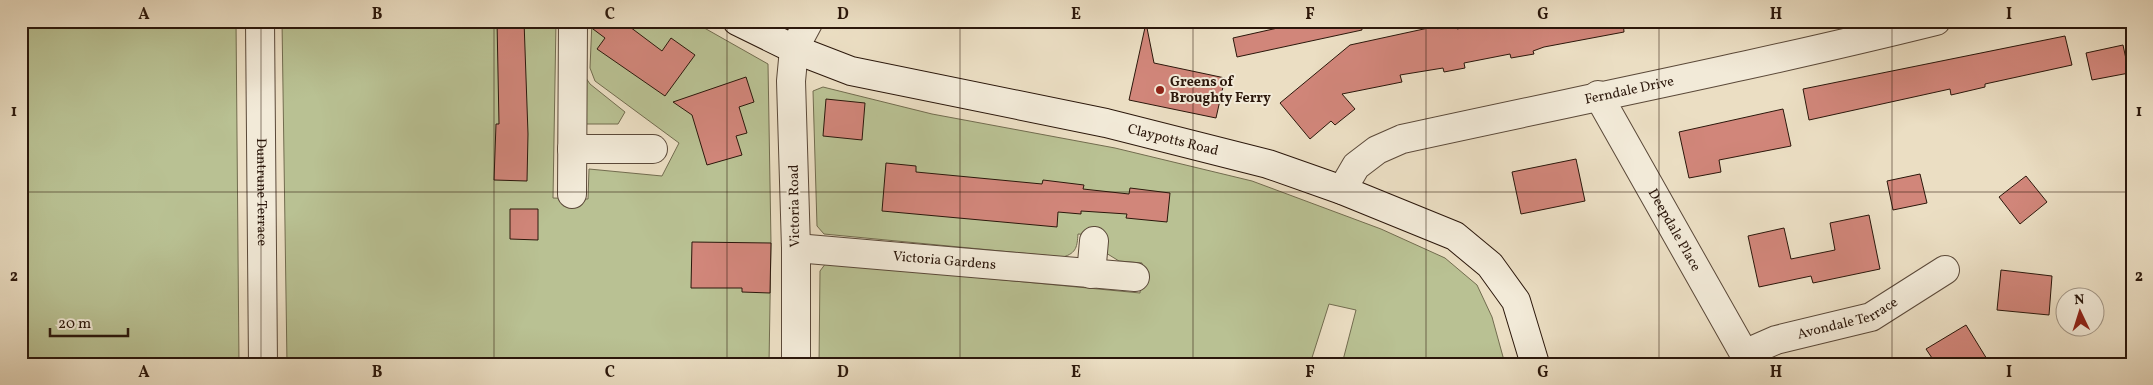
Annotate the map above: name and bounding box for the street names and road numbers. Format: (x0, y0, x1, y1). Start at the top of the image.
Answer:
street label: Ferndale Drive (1583, 72, 1676, 109)
street label: Claypotts Road (1126, 119, 1221, 161)
street label: Duntrune Terrace (252, 138, 271, 246)
street label: Victoria Road (785, 164, 805, 248)
street label: Deepdale Place (1643, 185, 1705, 275)
street label: Victoria Gardens (892, 247, 997, 275)
street label: Avondale Terrace (1795, 293, 1902, 344)

